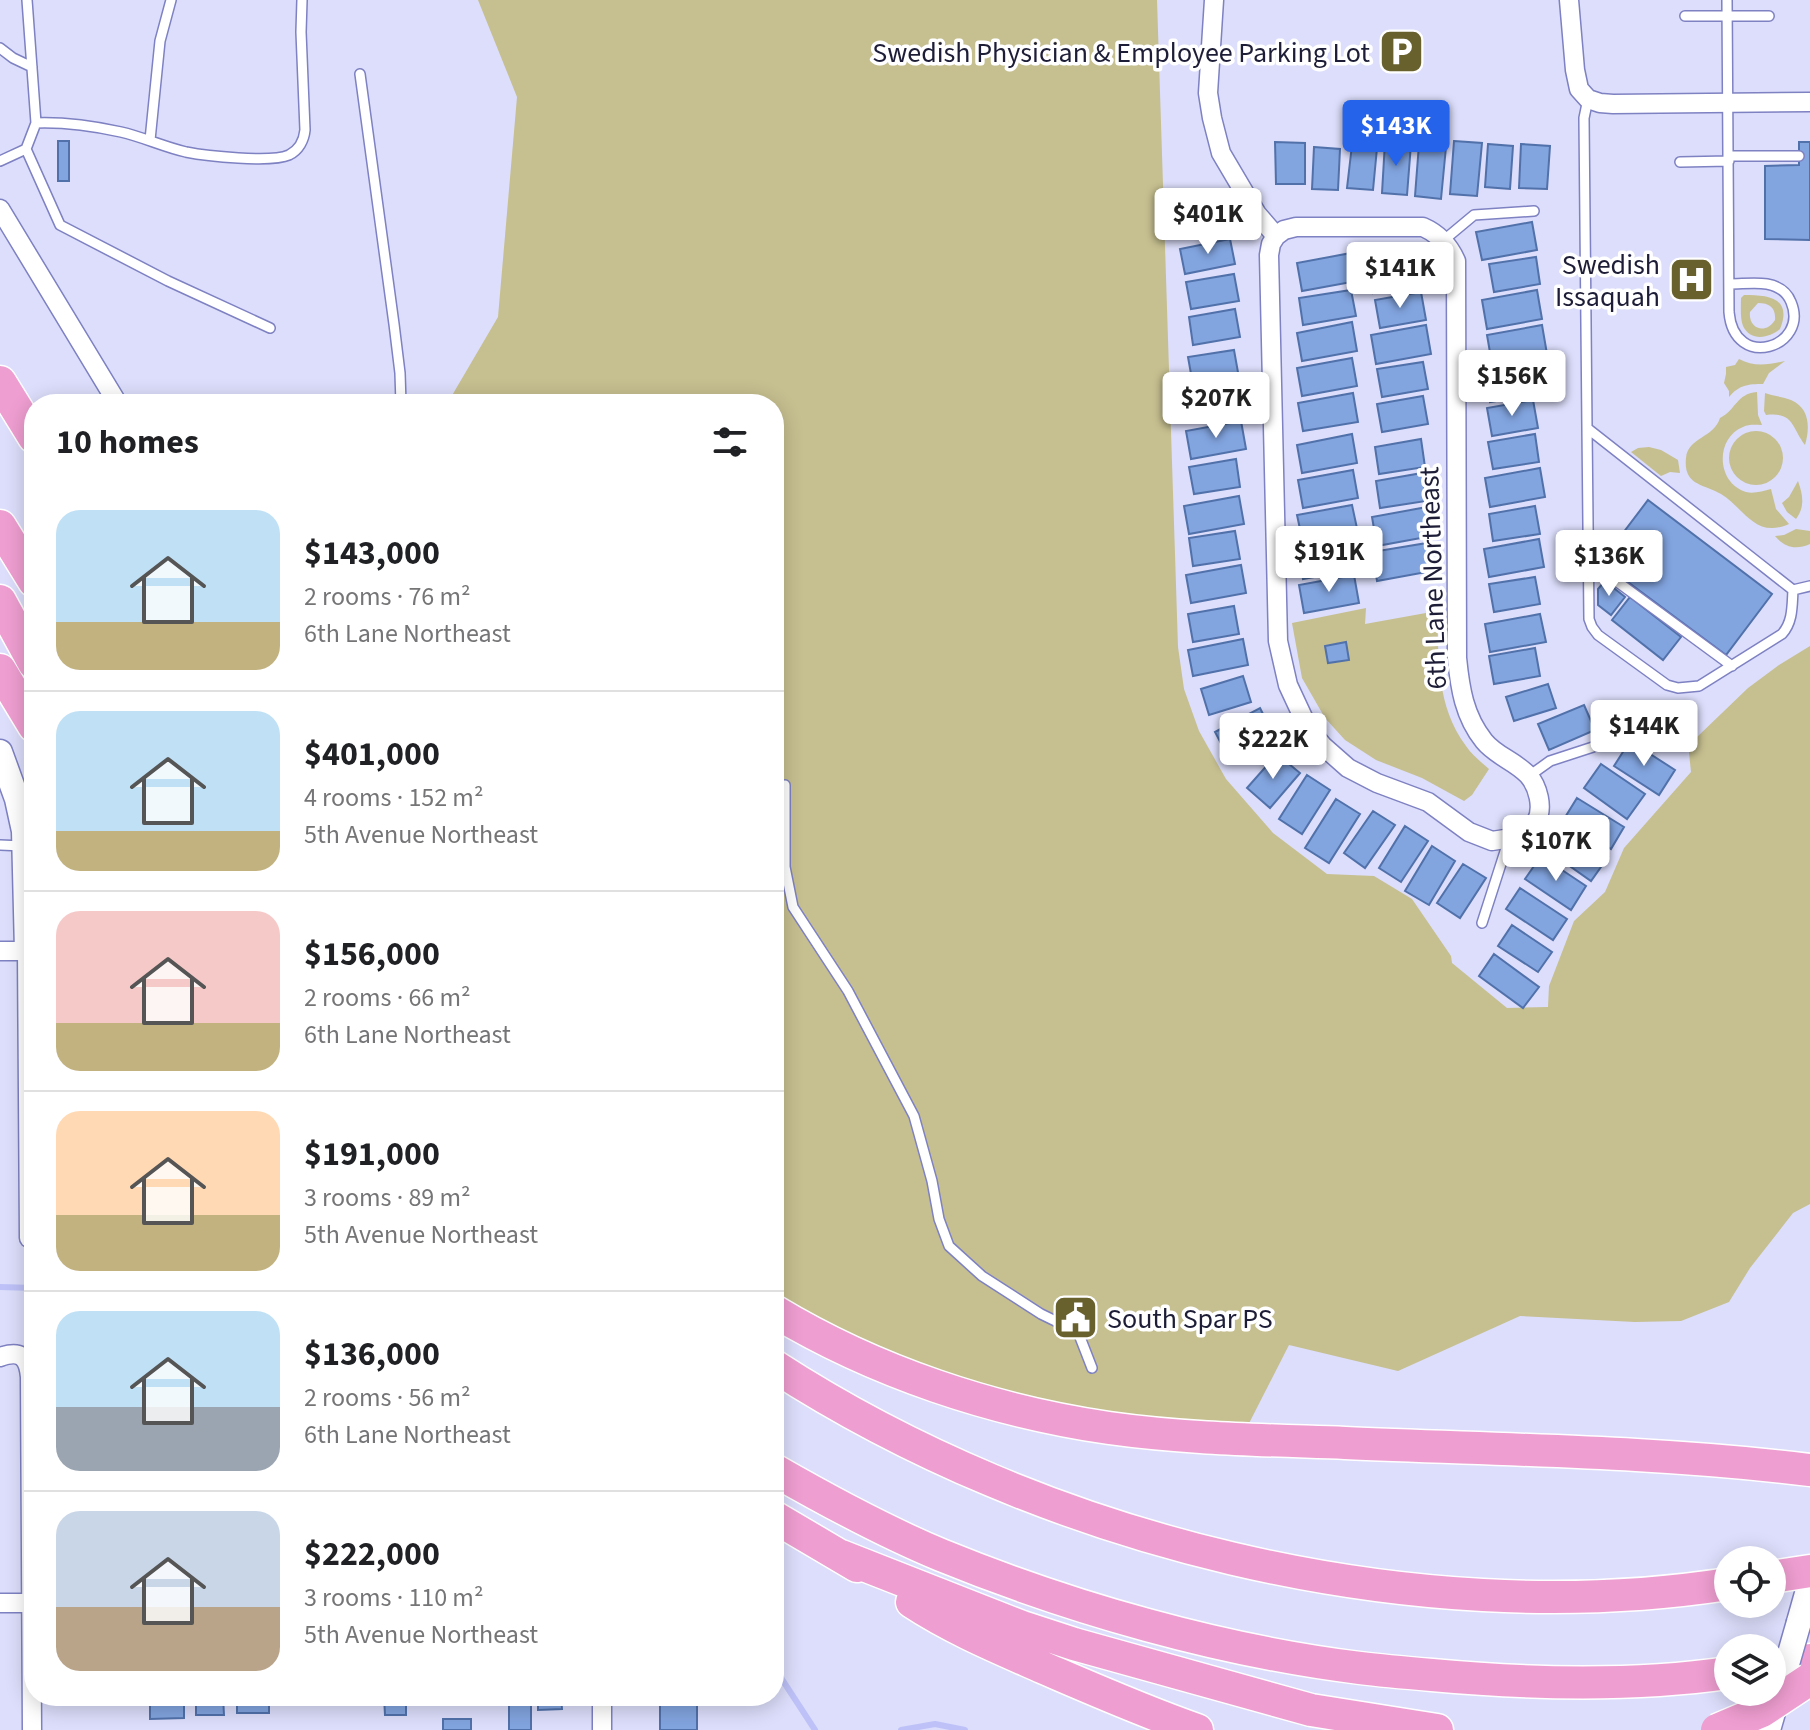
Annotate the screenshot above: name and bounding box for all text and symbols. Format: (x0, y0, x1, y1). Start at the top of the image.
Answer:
parking icon: Swedish Physician & Employee Parking Lot (1377, 28, 1425, 76)
place label: Swedish Physician & Employee Parking Lot (872, 33, 1371, 73)
pin: $143K (1340, 100, 1452, 168)
text: $143K (1361, 107, 1431, 144)
pin: $401K (1152, 188, 1264, 256)
text: $401K (1173, 195, 1243, 232)
pin: $141K (1344, 242, 1456, 310)
place label: Swedish Issaquah (1555, 245, 1660, 317)
text: $141K (1365, 249, 1435, 286)
hospital icon: Swedish Issaquah (1667, 256, 1715, 304)
pin: $156K (1456, 350, 1568, 418)
text: $156K (1477, 357, 1547, 394)
pin: $207K (1160, 372, 1272, 440)
text: $207K (1181, 379, 1251, 416)
text: 10 homes (56, 418, 199, 467)
icon: filters (708, 420, 752, 464)
street label: 6th Lane Northeast (1409, 465, 1457, 690)
pin: $191K (1273, 526, 1385, 594)
text: $143,000 (304, 529, 440, 578)
pin: $136K (1553, 530, 1665, 598)
text: $191K (1294, 533, 1364, 570)
text: $136K (1574, 537, 1644, 574)
icon: home (120, 542, 216, 638)
text: 2 rooms · 76 m² (304, 578, 471, 615)
text: 6th Lane Northeast (304, 615, 511, 652)
pin: $144K (1588, 700, 1700, 768)
text: $144K (1609, 707, 1679, 744)
pin: $222K (1217, 713, 1329, 781)
text: $222K (1238, 720, 1308, 757)
text: $401,000 (304, 730, 440, 779)
icon: home (120, 743, 216, 839)
text: 4 rooms · 152 m² (304, 779, 483, 816)
pin: $107K (1500, 815, 1612, 883)
text: 5th Avenue Northeast (304, 816, 538, 853)
text: $107K (1521, 822, 1591, 859)
text: $156,000 (304, 930, 440, 979)
icon: home (120, 943, 216, 1039)
text: 2 rooms · 66 m² (304, 979, 471, 1016)
text: 6th Lane Northeast (304, 1016, 511, 1053)
text: $191,000 (304, 1130, 440, 1179)
icon: home (120, 1143, 216, 1239)
text: 3 rooms · 89 m² (304, 1179, 471, 1216)
text: 5th Avenue Northeast (304, 1216, 538, 1253)
public building icon: South Spar PS (1052, 1294, 1100, 1342)
place label: South Spar PS (1107, 1299, 1273, 1339)
text: $136,000 (304, 1330, 440, 1379)
icon: home (120, 1343, 216, 1439)
text: 2 rooms · 56 m² (304, 1379, 471, 1416)
text: 6th Lane Northeast (304, 1416, 511, 1453)
text: $222,000 (304, 1530, 440, 1579)
icon: home (120, 1543, 216, 1639)
map controls (1714, 1546, 1786, 1706)
button: locate (1714, 1546, 1786, 1618)
text: 3 rooms · 110 m² (304, 1579, 483, 1616)
text: 5th Avenue Northeast (304, 1616, 538, 1653)
button: layers (1714, 1634, 1786, 1706)

